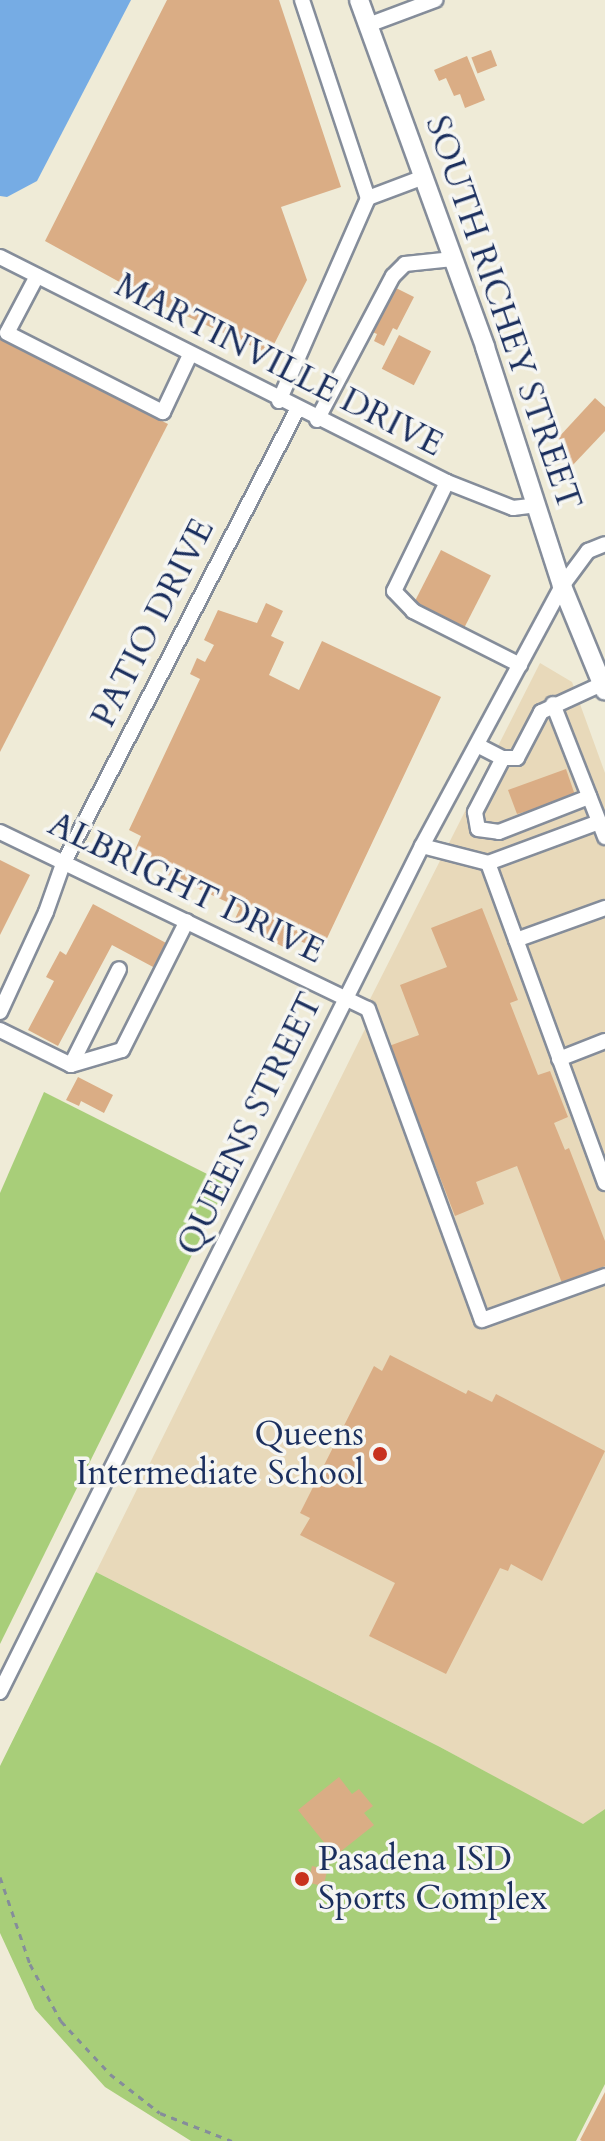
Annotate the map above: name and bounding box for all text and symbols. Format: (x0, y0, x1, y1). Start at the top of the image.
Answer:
street label: SOUTH RICHEY STREET (416, 111, 590, 515)
street label: MARTINVILLE DRIVE (109, 265, 449, 465)
street label: PATIO DRIVE (83, 512, 223, 734)
street label: ALBRIGHT DRIVE (42, 804, 330, 972)
street label: QUEENS STREET (169, 986, 331, 1262)
place label: Queens Intermediate School (76, 1414, 364, 1494)
marker: Queens Intermediate School (371, 1445, 389, 1463)
place label: Pasadena ISD Sports Complex (318, 1839, 547, 1918)
marker: Pasadena ISD Sports Complex (293, 1870, 311, 1888)

